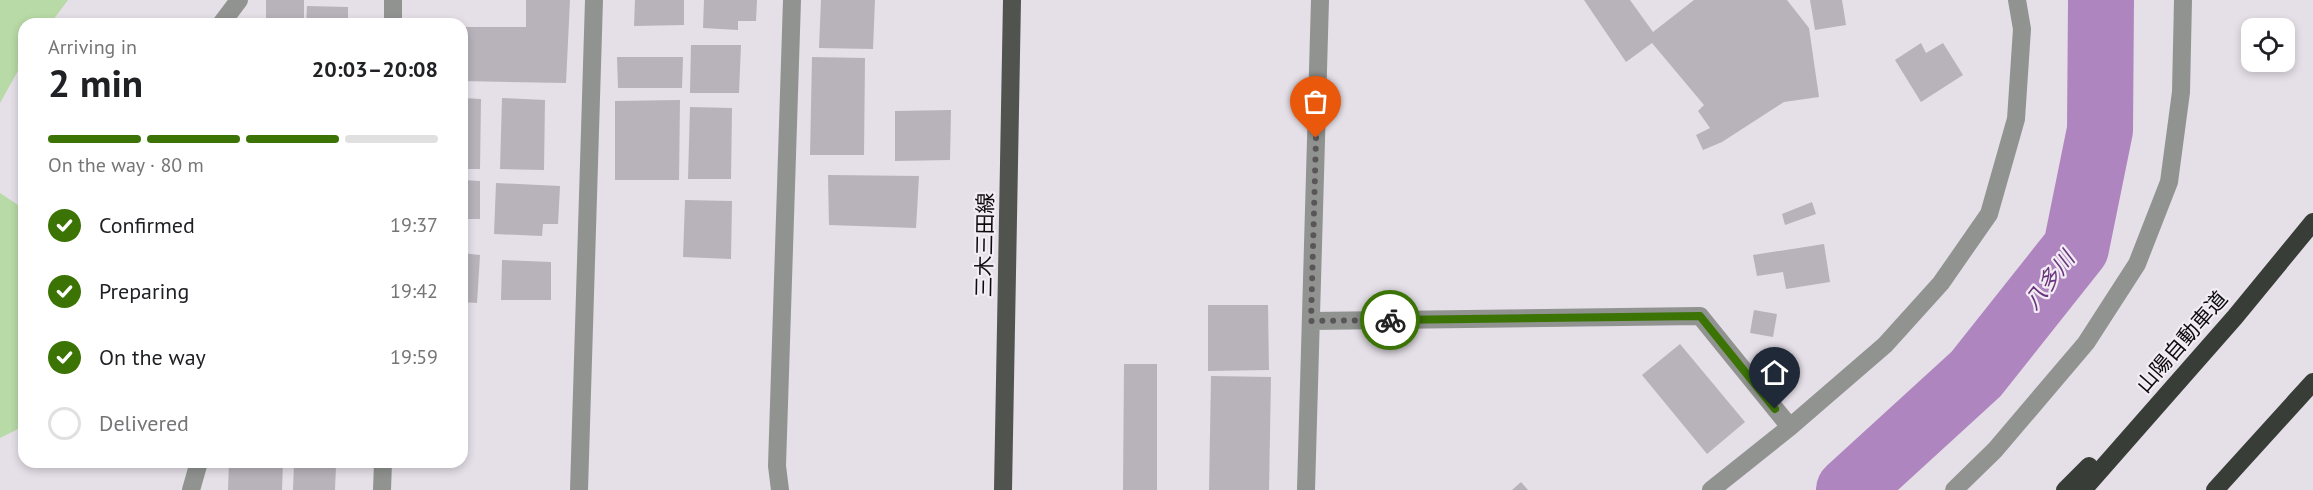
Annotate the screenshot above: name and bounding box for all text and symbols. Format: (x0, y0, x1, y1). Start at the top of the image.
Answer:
map controls (2241, 18, 2295, 72)
button: locate (2241, 18, 2295, 72)
text: Arriving in (48, 34, 137, 60)
text: 20:03–20:08 (312, 55, 438, 83)
text: 2 min (48, 57, 143, 108)
pin (1290, 76, 1341, 138)
icon: bag (1299, 85, 1332, 118)
text: On the way · 80 m (48, 152, 204, 178)
street label: 三木三田線 (970, 192, 999, 298)
icon: check (48, 209, 81, 242)
text: Confirmed (99, 211, 195, 239)
text: 19:37 (390, 212, 438, 238)
water label: 八多川 (2018, 244, 2082, 315)
icon: check (48, 275, 81, 308)
text: Preparing (99, 277, 189, 305)
text: 19:42 (390, 278, 438, 304)
street label: 山陽自動車道 (2130, 285, 2233, 398)
courier (1360, 290, 1420, 350)
icon: bike (1374, 304, 1407, 337)
icon: check (48, 341, 81, 374)
text: On the way (99, 343, 206, 371)
text: 19:59 (390, 344, 438, 370)
pin (1749, 347, 1800, 409)
icon: home (1758, 356, 1791, 389)
text: Delivered (99, 409, 189, 437)

